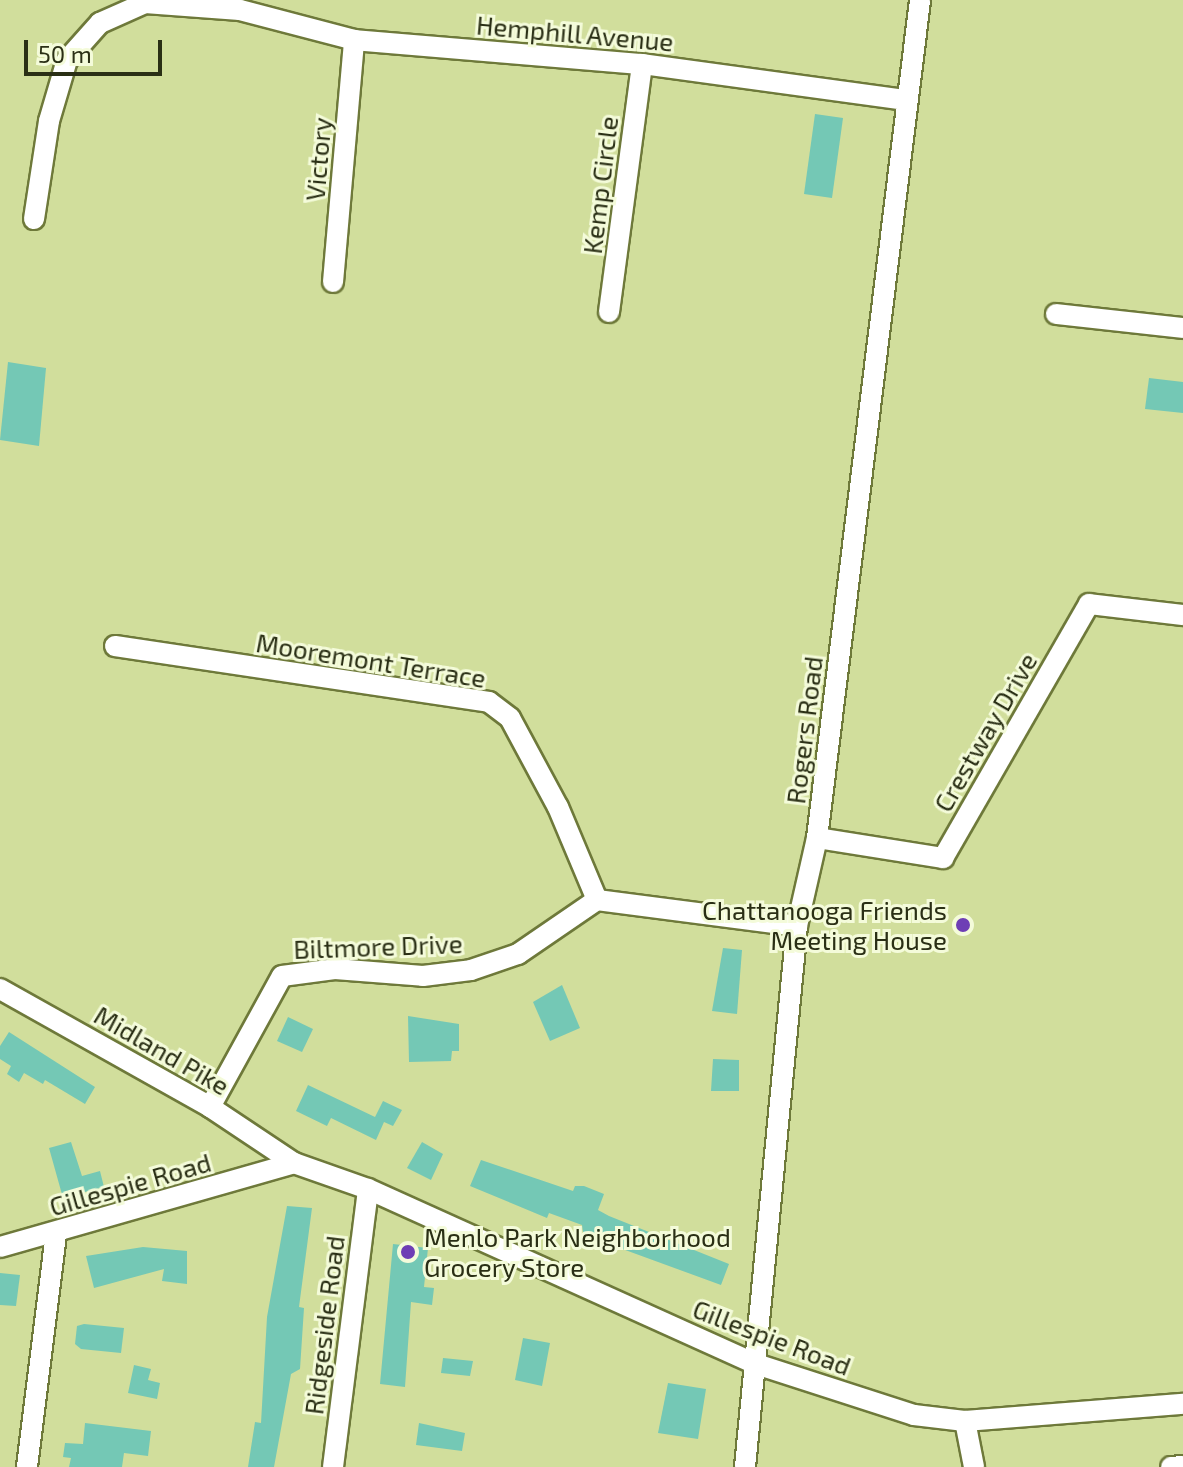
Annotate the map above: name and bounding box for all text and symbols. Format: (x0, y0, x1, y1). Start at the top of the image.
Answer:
street label: Hemphill Avenue (474, 9, 676, 57)
scale bar (28, 24, 166, 74)
text: 50 m (38, 39, 92, 68)
street label: Kemp Circle (576, 114, 624, 256)
street label: Victory (299, 116, 337, 202)
street label: Mooremont Terrace (254, 626, 488, 694)
street label: Crestway Drive (927, 647, 1043, 817)
street label: Rogers Road (779, 654, 829, 806)
place label: Chattanooga Friends Meeting House (702, 894, 947, 956)
marker: Chattanooga Friends Meeting House (954, 916, 972, 934)
street label: Biltmore Drive (293, 927, 463, 965)
street label: Midland Pike (89, 999, 235, 1101)
street label: Gillespie Road (46, 1146, 214, 1222)
place label: Menlo Park Neighborhood Grocery Store (424, 1221, 731, 1282)
street label: Ridgeside Road (298, 1234, 350, 1416)
marker: Menlo Park Neighborhood Grocery Store (399, 1243, 417, 1261)
street label: Gillespie Road (689, 1293, 855, 1381)

